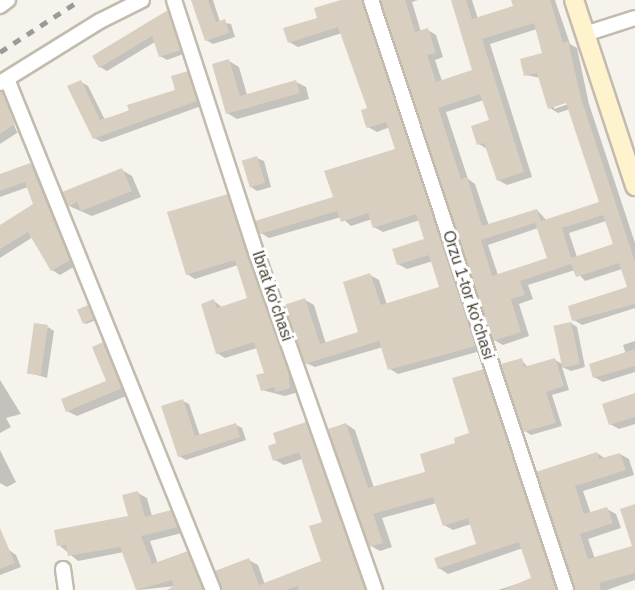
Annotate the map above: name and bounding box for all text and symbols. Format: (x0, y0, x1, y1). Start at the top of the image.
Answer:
street label: Orzu 1-tor koʻchasi (438, 228, 498, 362)
street label: Ibrat koʻchasi (248, 248, 296, 344)

